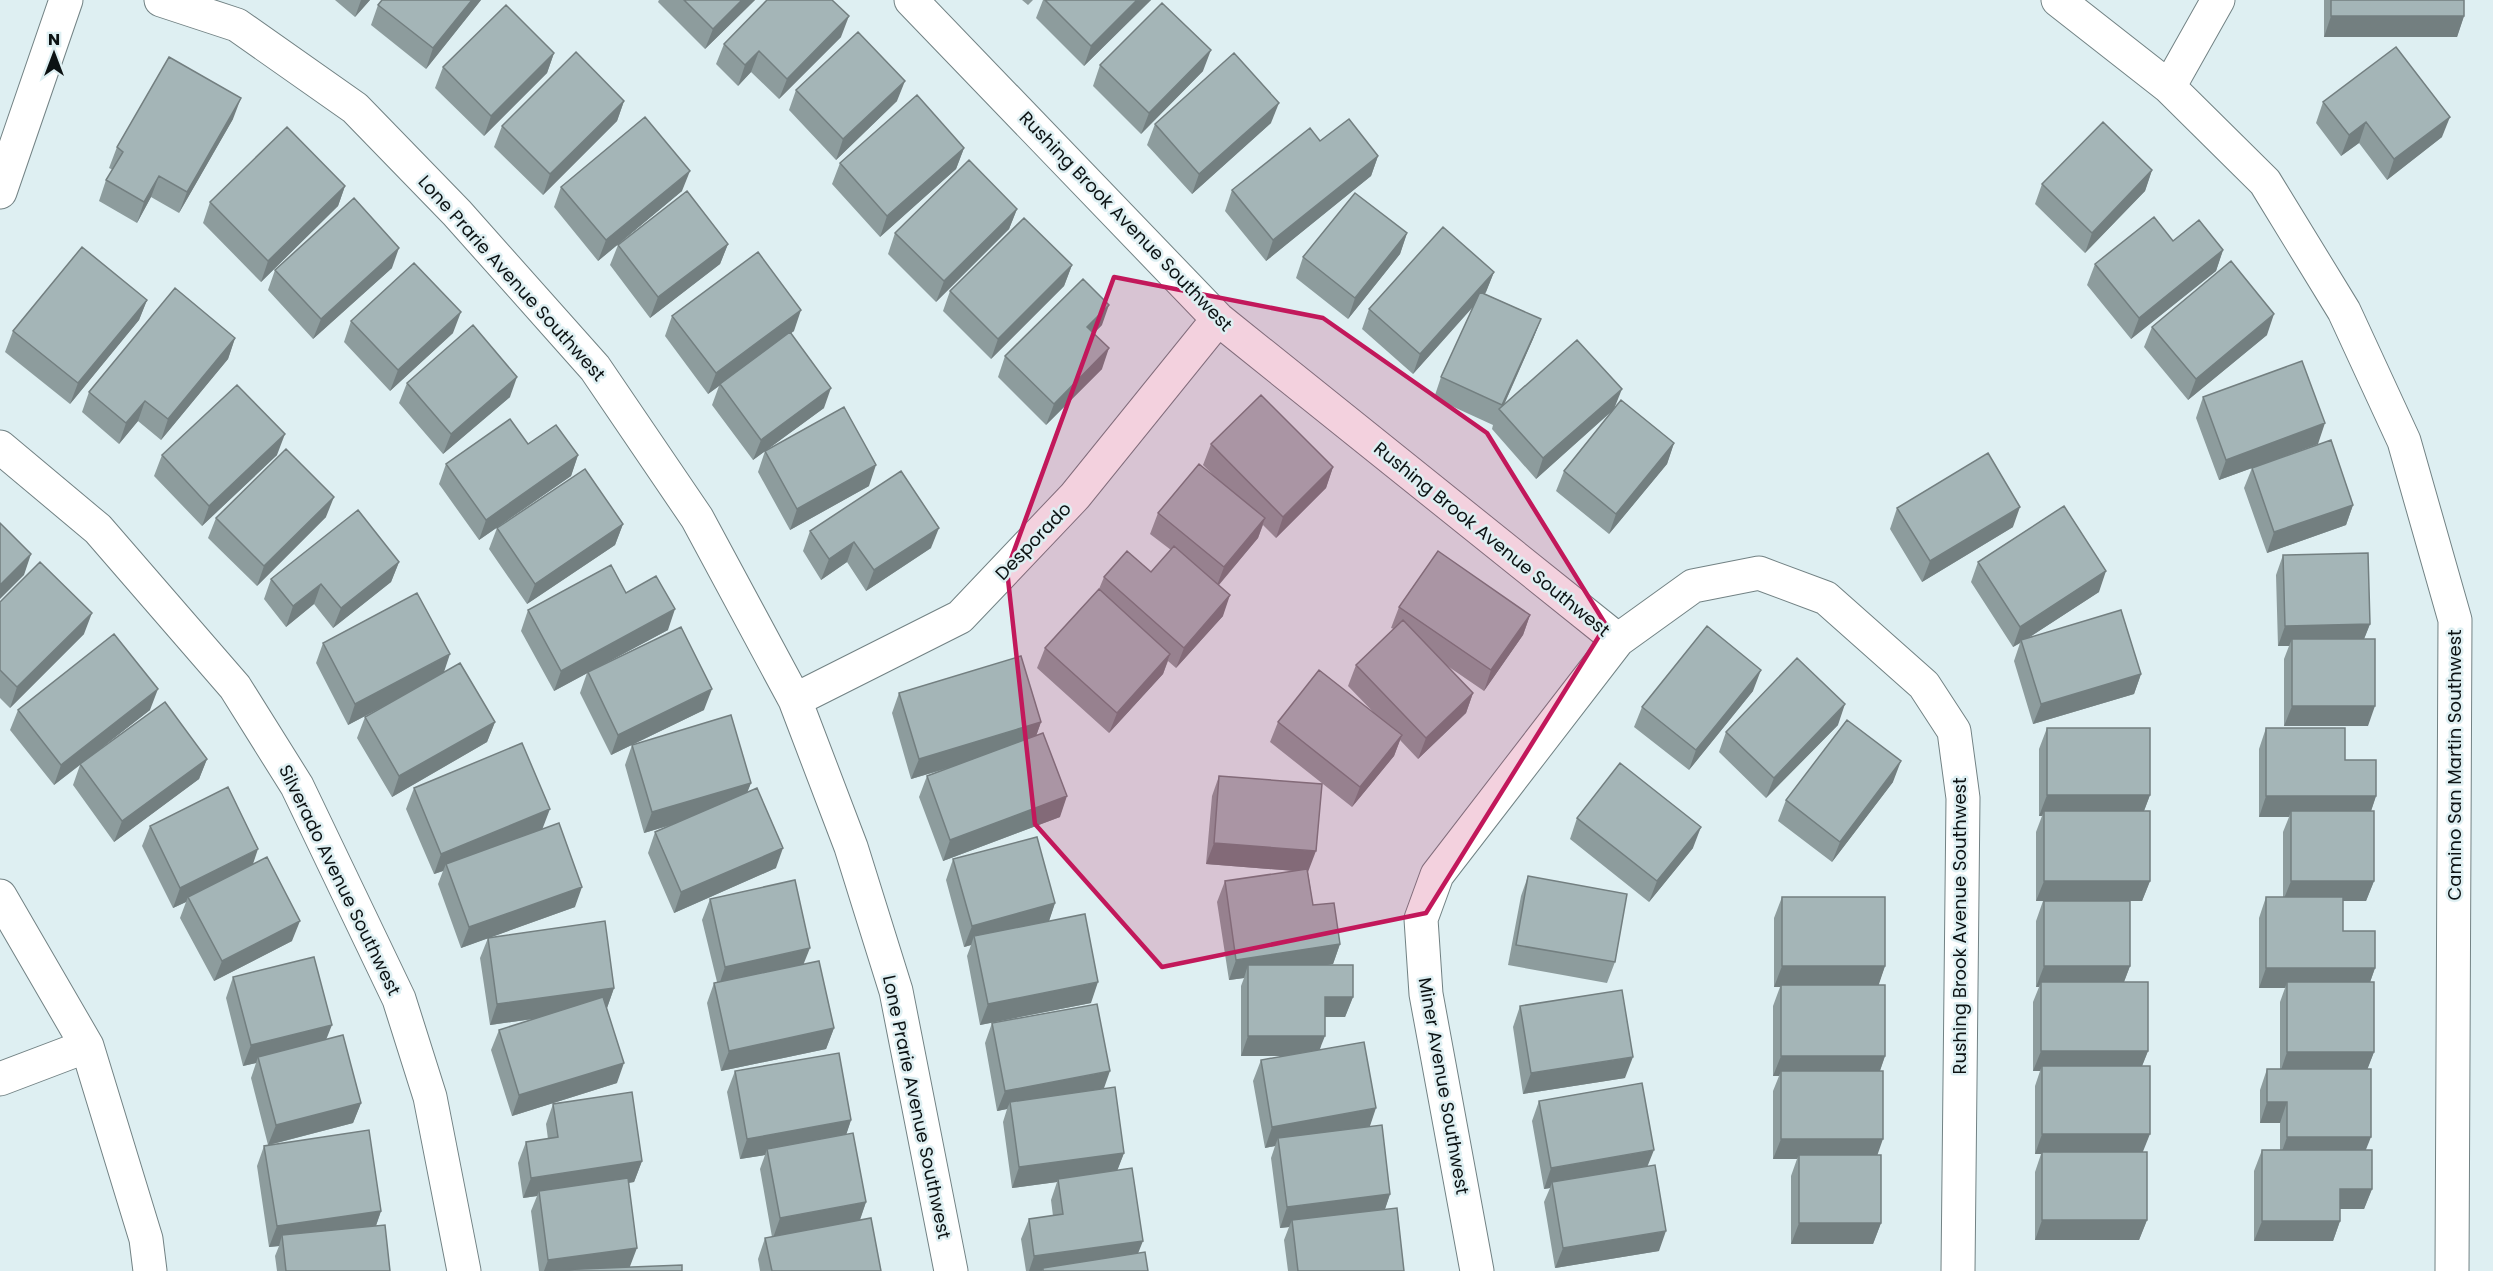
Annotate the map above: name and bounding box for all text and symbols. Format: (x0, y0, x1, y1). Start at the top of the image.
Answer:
north arrow (24, 24, 84, 84)
text: N (48, 28, 60, 51)
street label: Rushing Brook Avenue Southwest (1014, 105, 1238, 337)
street label: Lone Prarie Avenue Southwest (413, 170, 611, 386)
street label: Rushing Brook Avenue Southwest (1369, 436, 1615, 642)
street label: Desporado (989, 497, 1077, 585)
street label: Camino San Martin Southwest (2442, 629, 2467, 901)
street label: Silverado Avenue Southwest (273, 760, 407, 1000)
street label: Rushing Brook Avenue Southwest (1947, 777, 1972, 1075)
street label: Lone Prarie Avenue Southwest (877, 973, 957, 1241)
street label: Miner Avenue Southwest (1413, 975, 1475, 1197)

